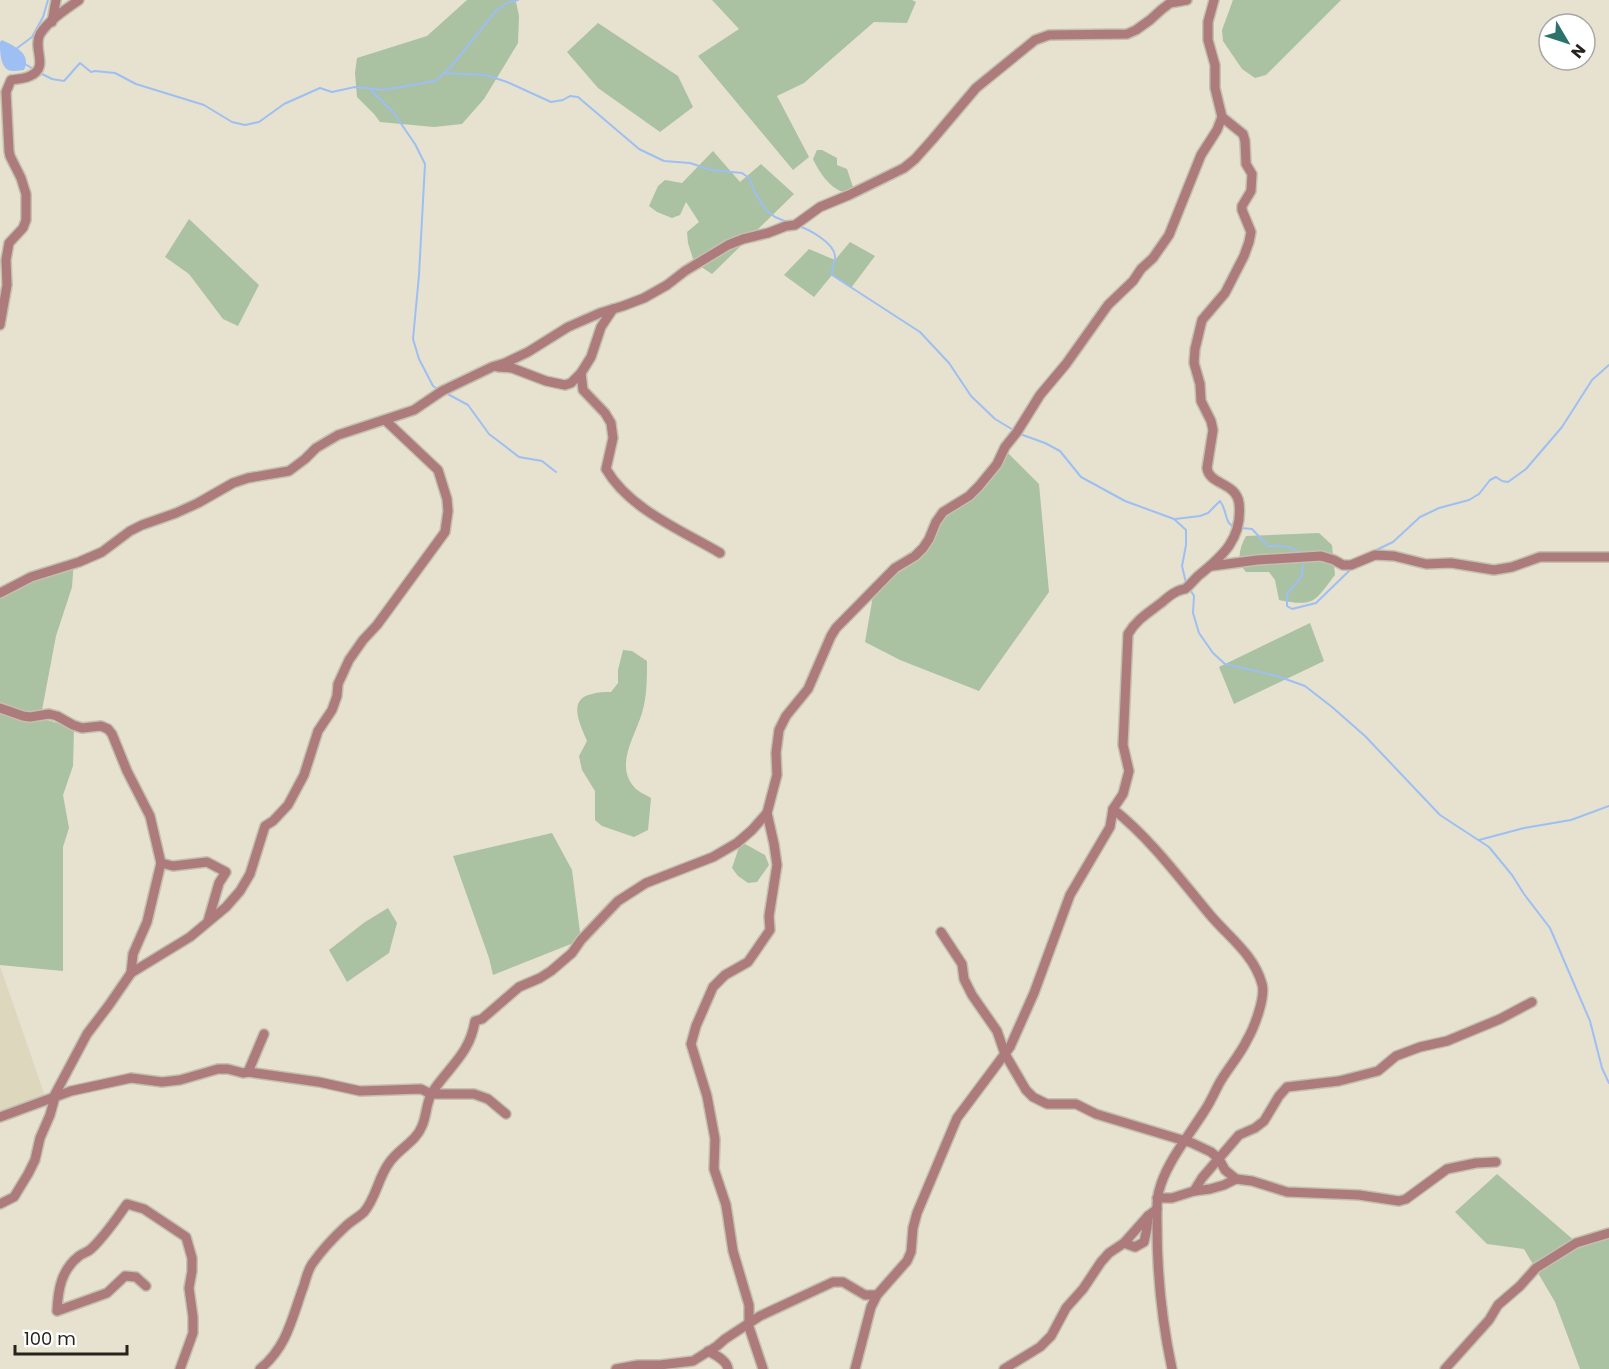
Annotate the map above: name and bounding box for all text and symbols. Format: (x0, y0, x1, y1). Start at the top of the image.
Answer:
north arrow (1537, 12, 1597, 72)
text: N (1566, 39, 1591, 63)
scale bar (15, 1318, 128, 1356)
text: 100 m (24, 1326, 76, 1351)

